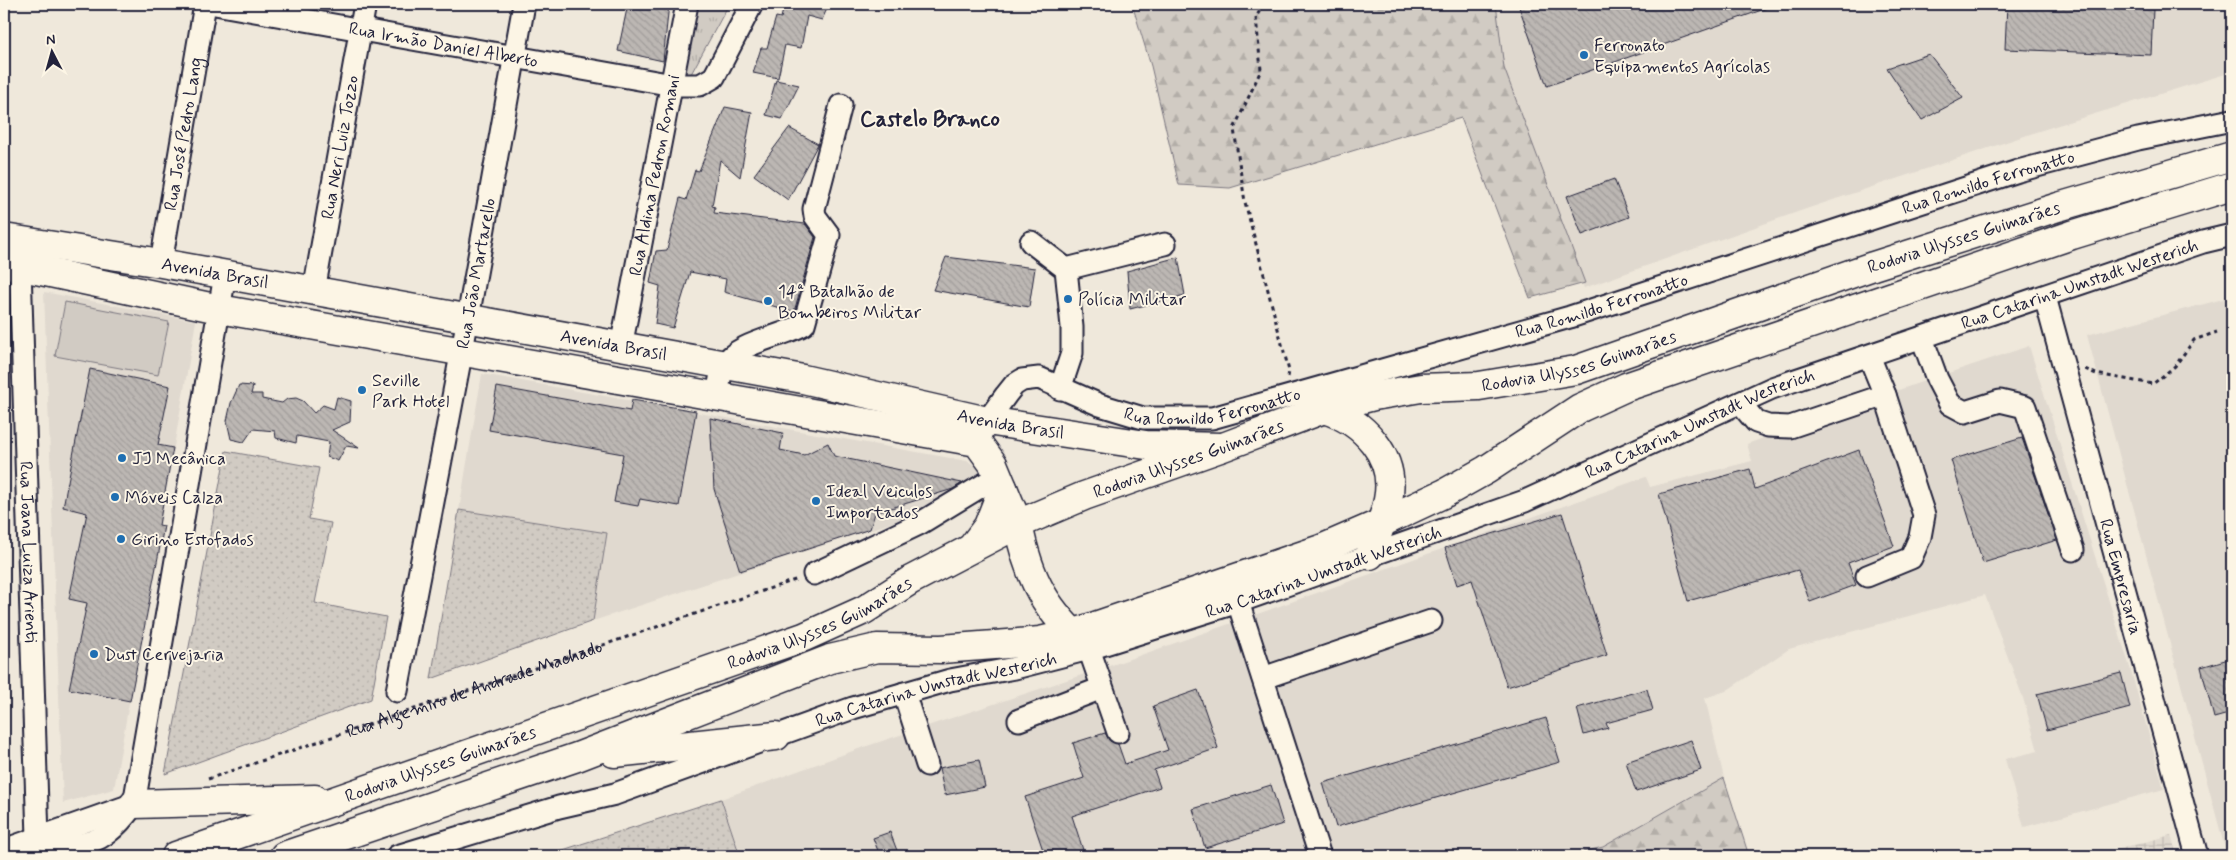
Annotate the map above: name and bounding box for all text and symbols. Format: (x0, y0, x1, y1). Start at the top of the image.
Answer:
street label: Rua Irmão Daniel Alberto (347, 17, 540, 74)
north arrow (28, 28, 78, 78)
text: N (45, 31, 56, 50)
place label: Ferronato Equipamentos Agrícolas (1594, 34, 1770, 79)
marker: Ferronato Equipamentos Agrícolas (1578, 49, 1590, 61)
street label: Rua José Pedro Lang (159, 55, 210, 213)
street label: Rua Aldina Pedron Romani (624, 73, 686, 278)
street label: Rua Neri Luiz Tozzo (316, 74, 365, 221)
district label: Castelo Branco (860, 106, 1000, 134)
street label: Rua Romildo Ferronatto (1899, 145, 2078, 221)
street label: Rua João Martarello (451, 196, 502, 351)
street label: Rodovia Ulysses Guimarães (1865, 196, 2063, 280)
street label: Rua Catarina Umstadt Westerich (1958, 234, 2202, 336)
street label: Avenida Brasil (160, 252, 270, 295)
street label: Rua Romildo Ferronatto (1513, 268, 1691, 345)
place label: 14ª Batalhão de Bombeiros Militar (778, 280, 922, 325)
place label: Polícia Militar (1078, 288, 1187, 312)
marker: Polícia Militar (1062, 293, 1074, 305)
marker: 14ª Batalhão de Bombeiros Militar (762, 295, 774, 307)
street label: Avenida Brasil (558, 324, 669, 367)
street label: Rodovia Ulysses Guimarães (1480, 325, 1680, 398)
street label: Rua Catarina Umstadt Westerich (1581, 363, 1818, 485)
place label: Seville Park Hotel (372, 369, 449, 414)
street label: Rua Romildo Ferronatto (1121, 383, 1303, 431)
marker: Seville Park Hotel (356, 384, 368, 396)
street label: Avenida Brasil (955, 404, 1066, 445)
street label: Rodovia Ulysses Guimarães (1090, 414, 1288, 505)
place label: JJ Mecânica (132, 447, 226, 471)
marker: JJ Mecânica (116, 452, 128, 464)
street label: Rua Joana Luiza Arienti (13, 461, 43, 644)
place label: Ideal Veiculos Importados (826, 480, 932, 525)
place label: Móveis Calza (125, 486, 223, 510)
marker: Móveis Calza (109, 491, 121, 503)
marker: Ideal Veiculos Importados (810, 495, 822, 507)
street label: Rua Empresaria (2093, 516, 2147, 638)
street label: Rua Catarina Umstadt Westerich (1202, 520, 1445, 625)
place label: Girino Estofados (131, 528, 254, 552)
marker: Girino Estofados (115, 533, 127, 545)
street label: Rodovia Ulysses Guimarães (724, 571, 917, 676)
street label: Rua Algemiro de Andrade Machado (343, 635, 606, 744)
place label: Dust Cervejaria (104, 643, 224, 667)
street label: Rua Catarina Umstadt Westerich (812, 647, 1059, 734)
marker: Dust Cervejaria (88, 648, 100, 660)
street label: Rodovia Ulysses Guimarães (342, 720, 540, 809)

